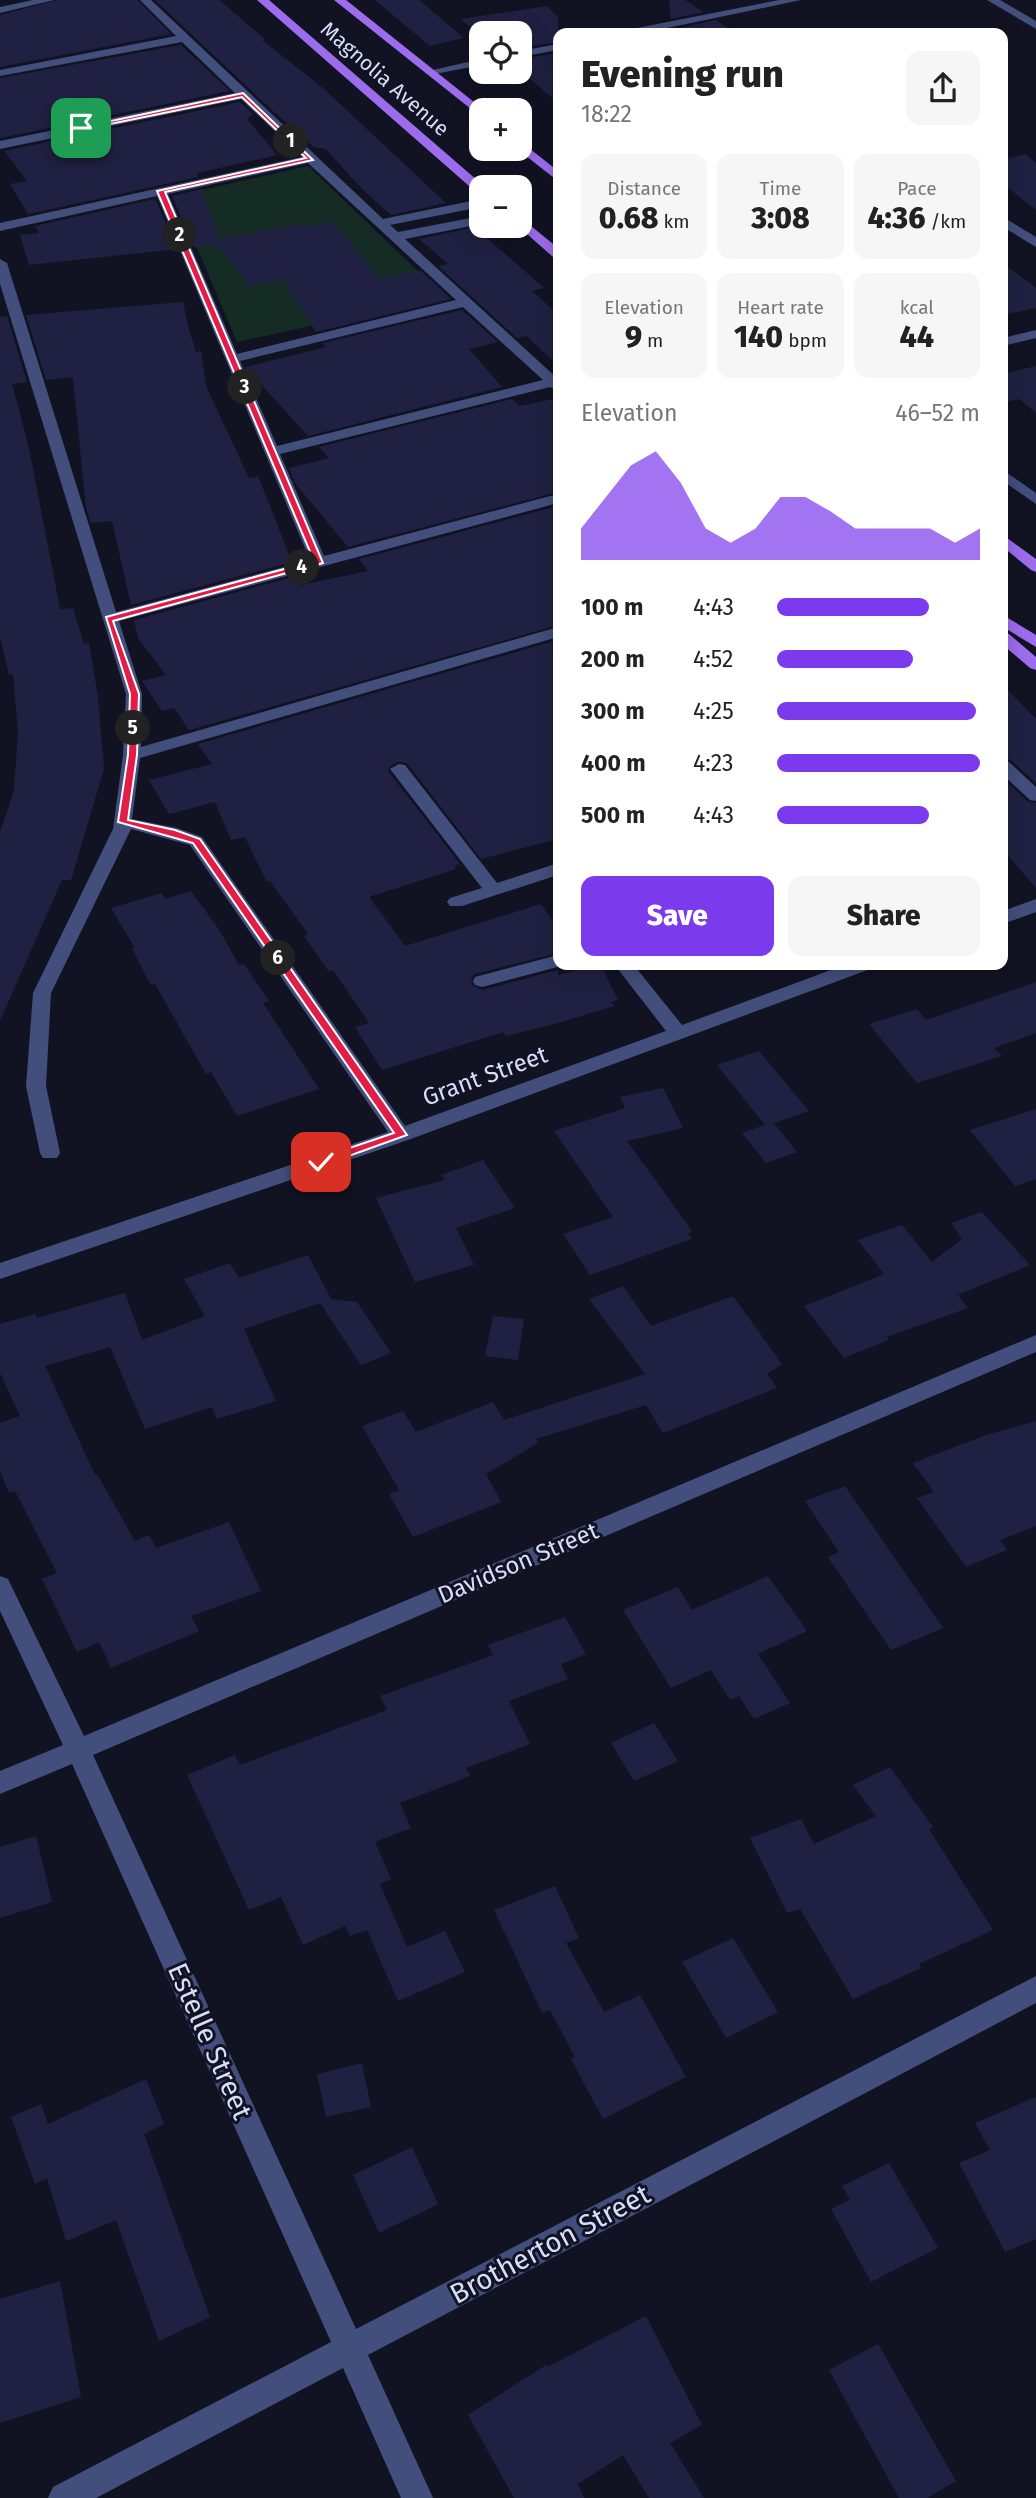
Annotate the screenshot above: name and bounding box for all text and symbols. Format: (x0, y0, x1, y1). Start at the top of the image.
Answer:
street label: Magnolia Avenue (315, 16, 455, 142)
map controls (469, 21, 532, 238)
button: locate (469, 21, 532, 84)
text: Evening run (581, 51, 784, 97)
button: share (906, 51, 980, 125)
pin (51, 98, 111, 158)
button: + (469, 98, 532, 161)
text: 18:22 (581, 100, 632, 128)
icon: arrive (62, 109, 100, 147)
pin: 1 (274, 124, 308, 158)
text: 1 (286, 129, 295, 152)
button: − (469, 175, 532, 238)
text: Distance (607, 177, 681, 200)
text: Time (760, 177, 801, 200)
text: Pace (897, 177, 937, 200)
text: 0.68 (599, 200, 658, 236)
text: 3:08 (751, 200, 810, 236)
text: 4:36 (867, 200, 925, 236)
text: km (658, 210, 690, 233)
text: /km (925, 210, 966, 233)
pin: 2 (162, 218, 198, 252)
text: 2 (175, 223, 184, 246)
text: Elevation (604, 296, 684, 319)
text: Heart rate (737, 296, 824, 319)
text: kcal (900, 296, 934, 319)
text: 9 (625, 319, 642, 355)
text: 140 (734, 319, 783, 355)
text: 44 (900, 319, 934, 355)
text: m (642, 329, 663, 352)
text: bpm (783, 329, 827, 352)
pin: 3 (228, 370, 262, 404)
text: 3 (240, 375, 249, 398)
text: Elevation (581, 399, 677, 427)
text: 46–52 m (895, 399, 980, 427)
pin: 4 (284, 550, 320, 584)
text: 4 (296, 555, 307, 578)
text: 100 m (581, 593, 643, 621)
text: 4:43 (693, 593, 734, 621)
text: 200 m (581, 645, 645, 673)
text: 4:52 (693, 645, 733, 673)
text: 300 m (581, 697, 645, 725)
text: 4:25 (693, 697, 734, 725)
pin: 5 (116, 710, 150, 746)
text: 5 (127, 716, 138, 739)
text: 400 m (581, 749, 646, 777)
text: 4:23 (693, 749, 734, 777)
text: 500 m (581, 801, 645, 829)
text: 4:43 (693, 801, 734, 829)
button: Save (581, 876, 774, 956)
button: Share (788, 876, 980, 956)
pin: 6 (260, 940, 296, 976)
text: 6 (272, 946, 283, 969)
street label: Grant Street (419, 1040, 552, 1112)
pin (291, 1132, 351, 1192)
icon: check (302, 1143, 340, 1181)
street label: Davidson Street (434, 1516, 603, 1609)
street label: Estelle Street (161, 1958, 260, 2125)
street label: Brotherton Street (444, 2177, 656, 2311)

